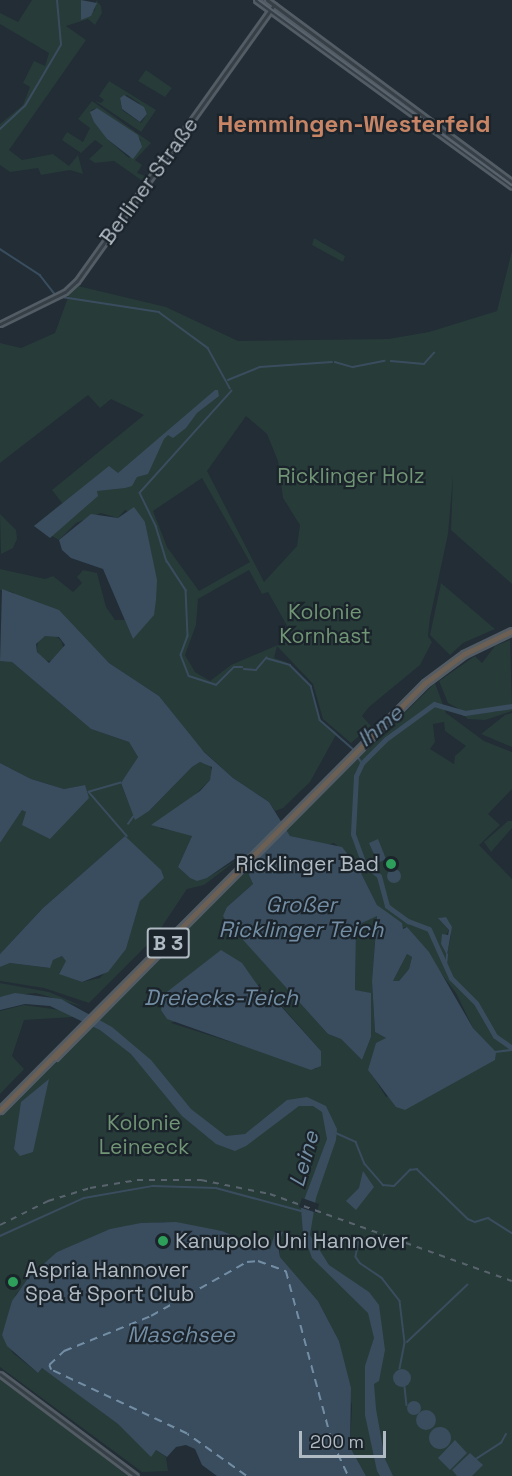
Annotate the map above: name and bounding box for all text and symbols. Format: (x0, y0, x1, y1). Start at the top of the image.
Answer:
district label: Hemmingen-Westerfeld (218, 110, 490, 138)
street label: Berliner Straße (94, 113, 204, 249)
park label: Ricklinger Holz (277, 463, 425, 489)
park label: Kolonie Kornhast (279, 599, 371, 649)
water label: Ihme (352, 700, 408, 752)
place label: Ricklinger Bad (235, 851, 379, 877)
marker: Ricklinger Bad (384, 857, 398, 871)
water label: Großer Ricklinger Teich (218, 891, 384, 942)
road number: B 3 (146, 926, 190, 960)
water label: Dreiecks-Teich (144, 985, 298, 1011)
park label: Kolonie Leineeck (99, 1110, 189, 1160)
water label: Leine (283, 1128, 325, 1190)
place label: Kanupolo Uni Hannover (175, 1228, 408, 1254)
marker: Kanupolo Uni Hannover (156, 1234, 170, 1248)
place label: Aspria Hannover Spa & Sport Club (25, 1257, 194, 1307)
marker: Aspria Hannover Spa & Sport Club (6, 1275, 20, 1289)
water label: Maschsee (127, 1322, 235, 1348)
scale bar (302, 1419, 389, 1457)
text: 200 m (310, 1430, 364, 1453)

